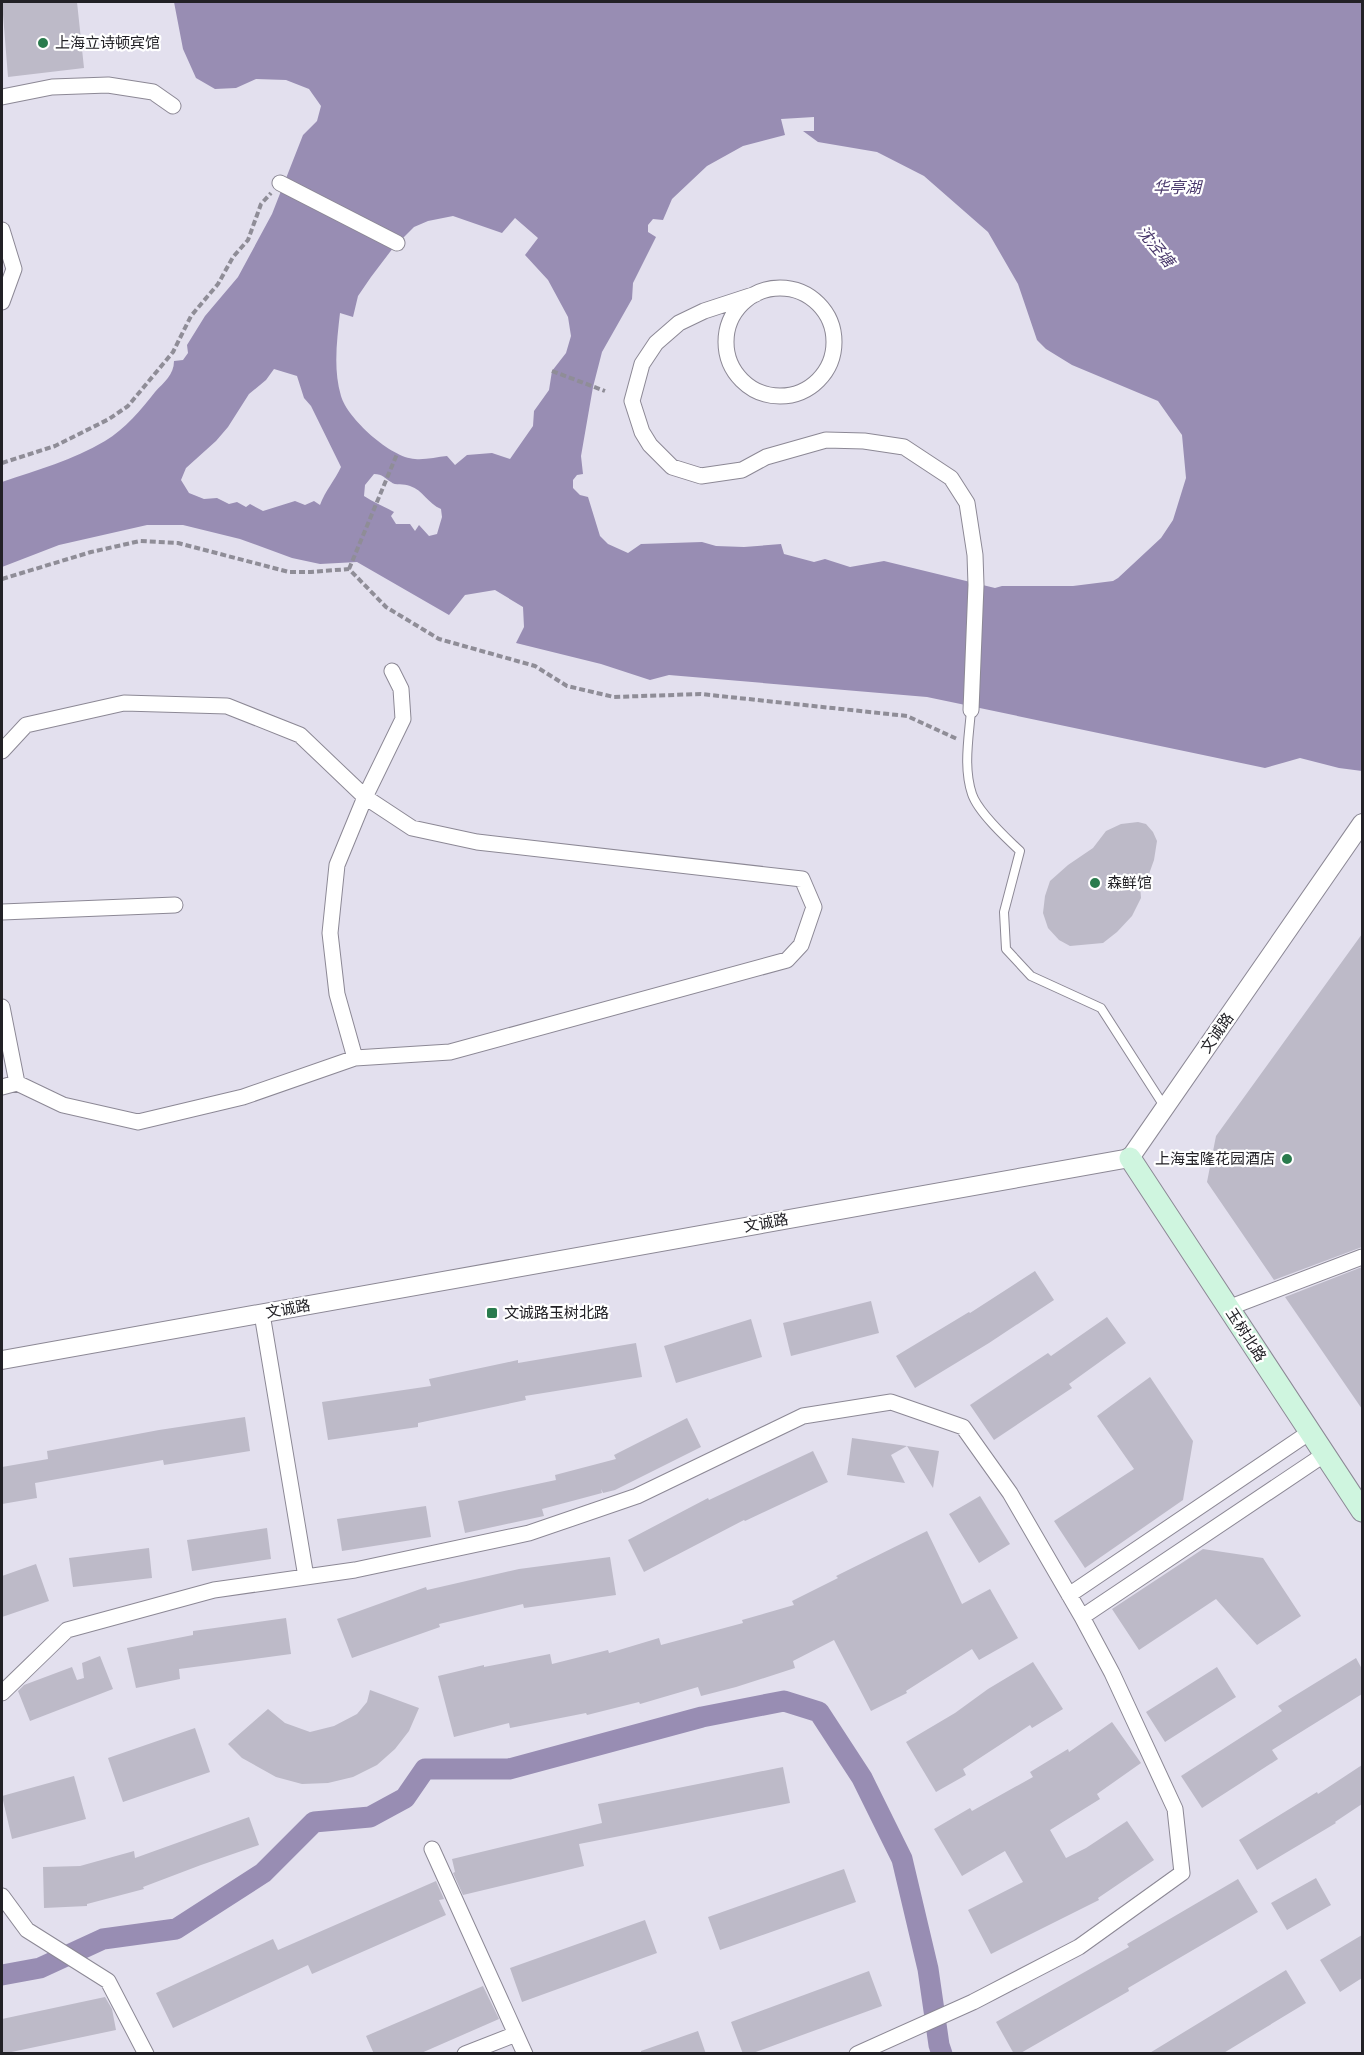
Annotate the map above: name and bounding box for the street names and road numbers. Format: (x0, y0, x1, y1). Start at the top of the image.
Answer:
street label: 文诚路 (1196, 1009, 1236, 1056)
street label: 文诚路 (742, 1209, 790, 1235)
street label: 文诚路 (264, 1295, 312, 1321)
street label: 玉树北路 (1223, 1304, 1271, 1365)

